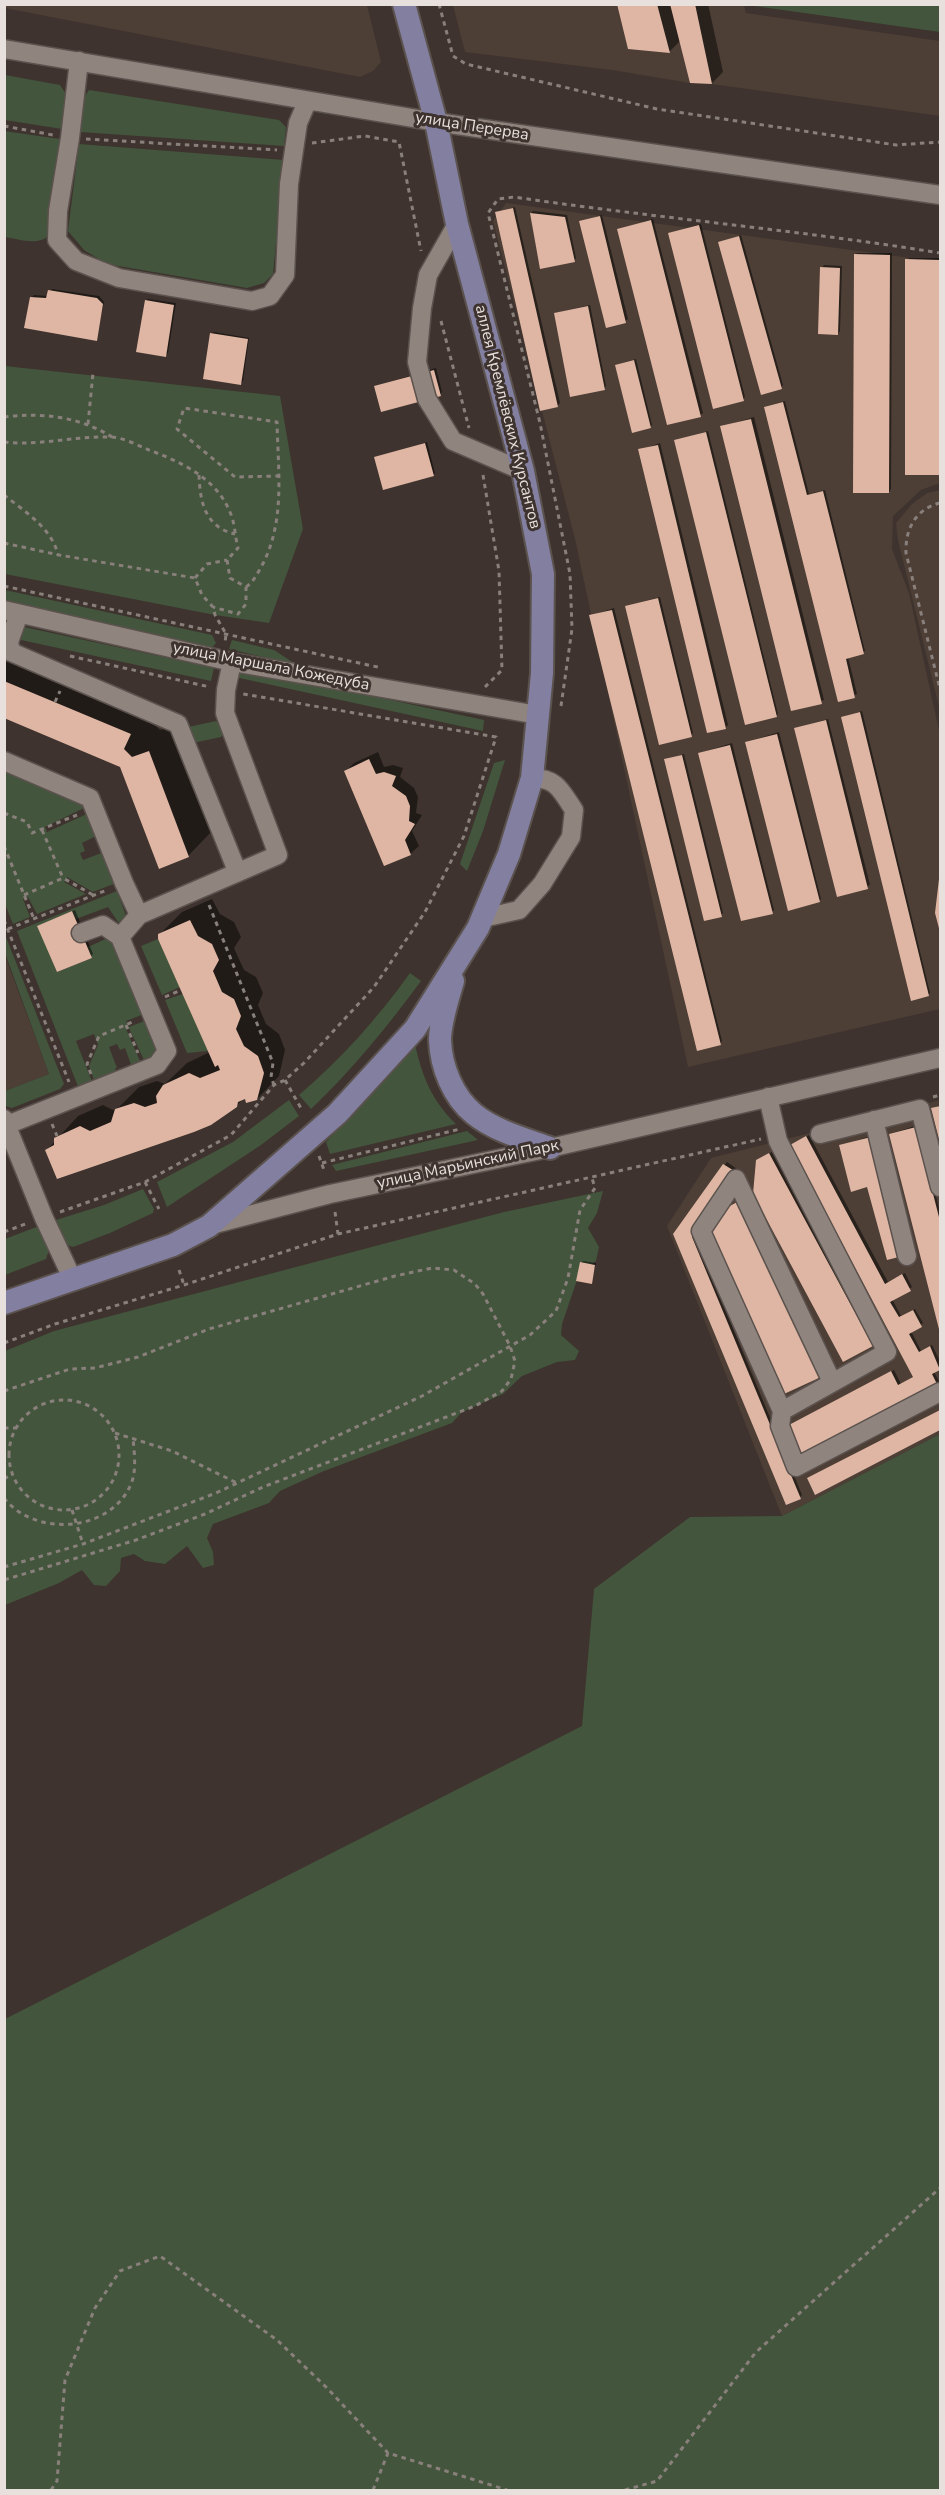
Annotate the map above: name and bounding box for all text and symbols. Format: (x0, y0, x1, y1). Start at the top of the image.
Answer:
street label: улица Перерва (414, 109, 530, 145)
street label: аллея Кремлёвских Курсантов (470, 303, 544, 531)
street label: улица Маршала Кожедуба (171, 639, 371, 695)
street label: улица Марьинский Парк (375, 1136, 561, 1194)

